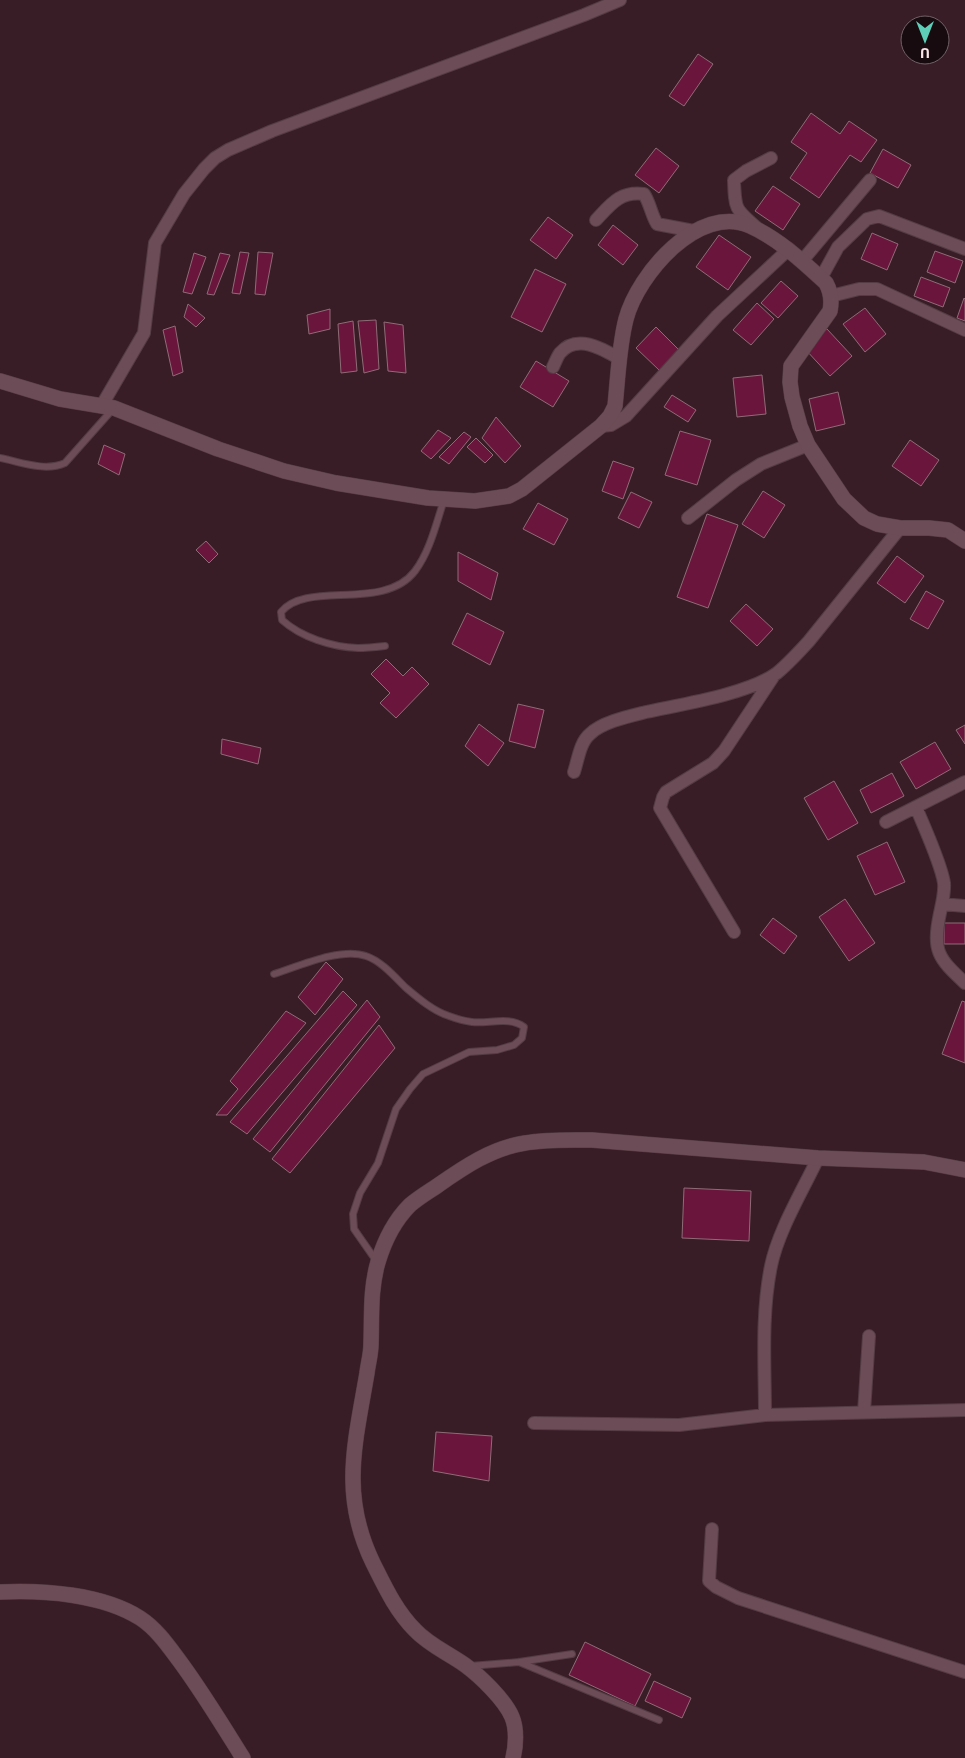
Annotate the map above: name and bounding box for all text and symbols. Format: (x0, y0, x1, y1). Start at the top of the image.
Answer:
north arrow (900, 15, 950, 65)
text: U (920, 45, 930, 62)

